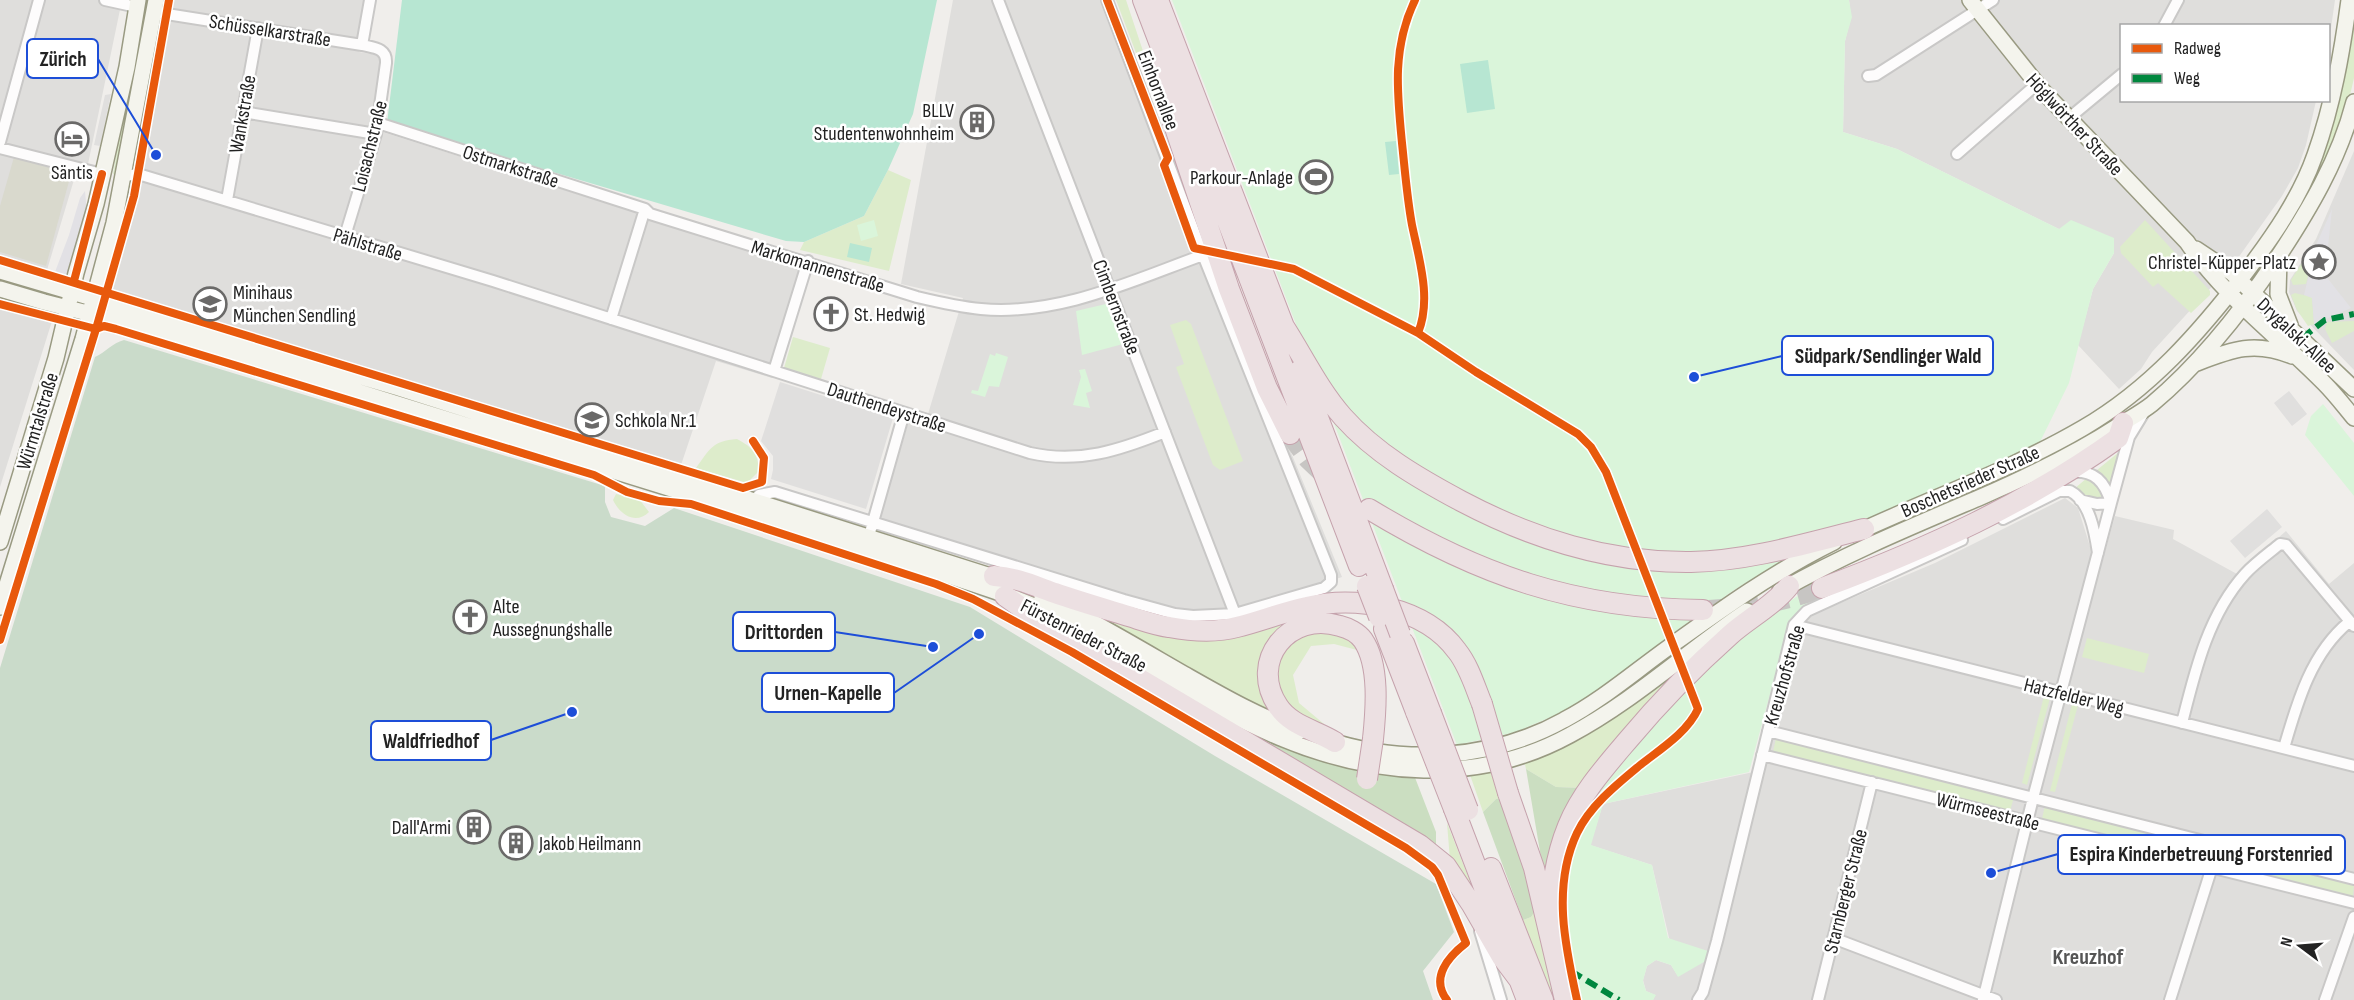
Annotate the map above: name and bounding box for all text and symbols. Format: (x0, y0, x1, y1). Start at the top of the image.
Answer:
street label: Schüsselkarstraße (207, 10, 332, 52)
legend (2120, 24, 2330, 102)
text: Radweg (2174, 38, 2221, 59)
callout: Zürich (27, 39, 98, 78)
text: Zürich (39, 47, 87, 72)
street label: Einhornallee (1132, 47, 1184, 133)
street label: Höglwörther Straße (2021, 68, 2128, 181)
text: Weg (2174, 68, 2200, 89)
street label: Wankstraße (224, 73, 262, 155)
street label: Loisachstraße (347, 98, 393, 194)
place label: BLLV Studentenwohnheim (814, 99, 954, 146)
building icon: BLLV Studentenwohnheim (959, 104, 995, 140)
hotel icon: Säntis (54, 121, 90, 157)
street label: Ostmarkstraße (460, 140, 562, 194)
sports icon: Parkour-Anlage (1298, 159, 1334, 195)
place label: Säntis (51, 161, 93, 185)
place label: Parkour-Anlage (1190, 166, 1293, 190)
street label: Pählstraße (330, 223, 405, 267)
street label: Markomannenstraße (748, 235, 887, 299)
place icon: Christel-Küpper-Platz (2301, 244, 2337, 280)
place label: Christel-Küpper-Platz (2148, 251, 2296, 275)
street label: Cimbernstraße (1087, 256, 1145, 358)
place label: Minihaus München Sendling (233, 281, 356, 328)
school or university icon: Minihaus München Sendling (192, 286, 228, 322)
street label: Drygalski-Allee (2252, 293, 2341, 379)
church icon: St. Hedwig (813, 296, 849, 332)
place label: St. Hedwig (854, 303, 925, 327)
callout: Südpark/Sendlinger Wald (1782, 336, 1993, 375)
text: Südpark/Sendlinger Wald (1795, 344, 1981, 369)
street label: Würmtalstraße (12, 370, 64, 473)
street label: Dauthendeystraße (824, 377, 949, 438)
school or university icon: Schkola Nr.1 (574, 402, 610, 438)
place label: Schkola Nr.1 (615, 409, 696, 433)
street label: Boschetsrieder Straße (1897, 441, 2043, 523)
street label: Fürstenrieder Straße (1017, 594, 1151, 678)
place label: Alte Aussegnungshalle (492, 595, 612, 642)
church icon: Alte Aussegnungshalle (452, 599, 488, 635)
callout: Drittorden (733, 612, 835, 651)
text: Drittorden (745, 620, 823, 645)
street label: Kreuzhofstraße (1759, 622, 1811, 728)
callout: Urnen-Kapelle (762, 673, 894, 712)
street label: Hatzfelder Weg (2021, 673, 2126, 721)
text: Urnen-Kapelle (774, 681, 882, 706)
callout: Waldfriedhof (371, 721, 491, 760)
text: Waldfriedhof (383, 729, 480, 754)
street label: Würmseestraße (1934, 788, 2042, 836)
building icon: Dall'Armi (456, 809, 492, 845)
place label: Dall'Armi (392, 816, 451, 840)
building icon: Jakob Heilmann (498, 825, 534, 861)
street label: Starnberger Straße (1819, 827, 1873, 956)
place label: Jakob Heilmann (538, 832, 641, 856)
callout: Espira Kinderbetreuung Forstenried (2058, 835, 2345, 874)
text: Espira Kinderbetreuung Forstenried (2069, 842, 2333, 867)
north arrow (2270, 916, 2330, 976)
text: N (2277, 936, 2297, 949)
district label: Kreuzhof (2053, 944, 2125, 971)

